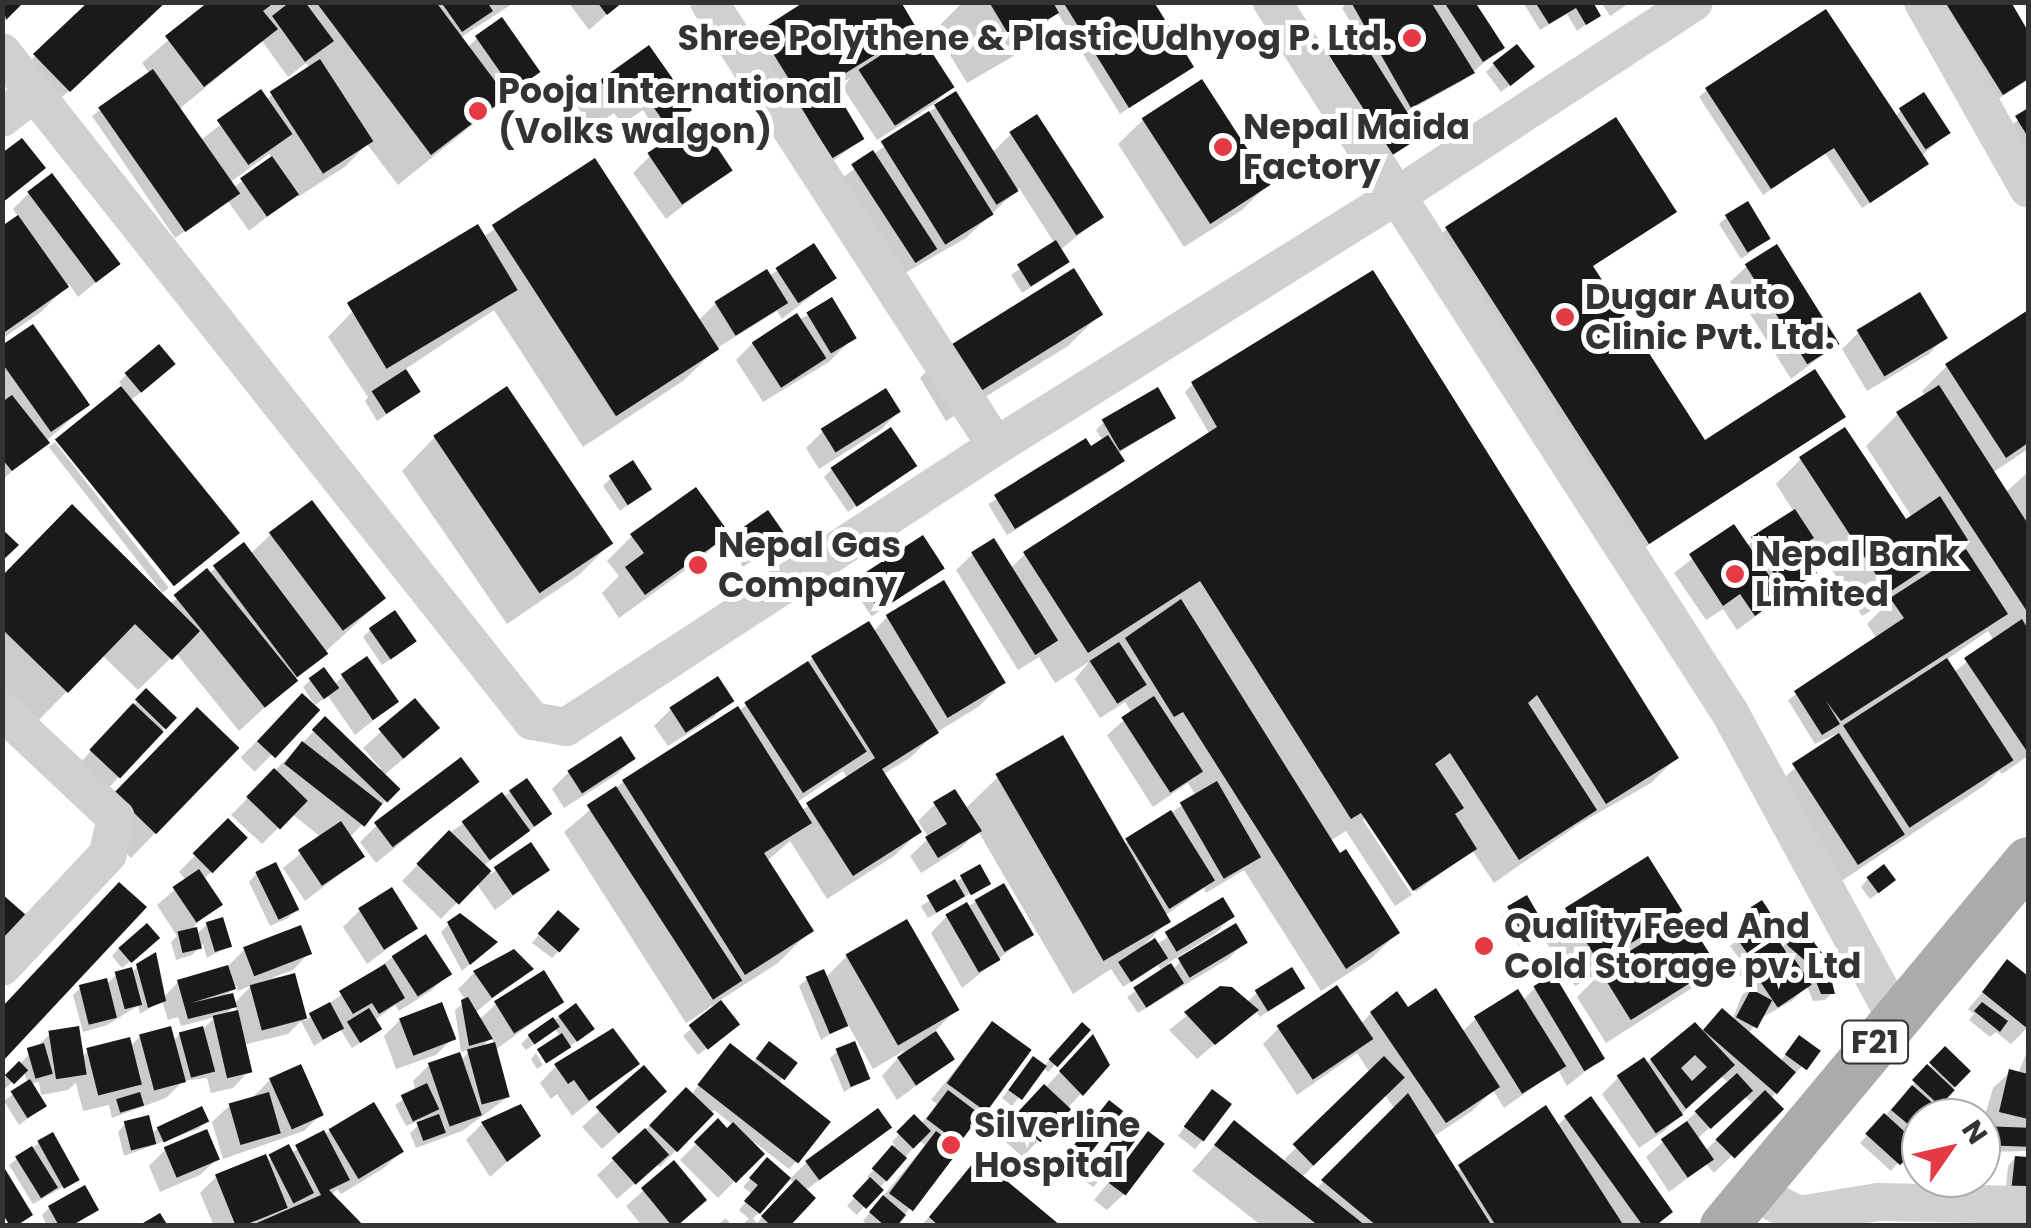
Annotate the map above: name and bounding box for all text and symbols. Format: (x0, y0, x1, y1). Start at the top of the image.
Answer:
place label: Shree Polythene & Plastic Udhyog P. Ltd. (678, 17, 1392, 59)
marker: Shree Polythene & Plastic Udhyog P. Ltd. (1401, 27, 1423, 49)
place label: Pooja International (Volks walgon) (498, 70, 842, 152)
marker: Pooja International (Volks walgon) (467, 100, 489, 122)
place label: Nepal Maida Factory (1243, 106, 1470, 188)
marker: Nepal Maida Factory (1212, 136, 1234, 158)
place label: Dugar Auto Clinic Pvt. Ltd. (1585, 276, 1835, 358)
marker: Dugar Auto Clinic Pvt. Ltd. (1554, 306, 1576, 328)
place label: Nepal Gas Company (718, 524, 901, 606)
place label: Nepal Bank Limited (1755, 533, 1960, 615)
marker: Nepal Gas Company (687, 554, 709, 576)
marker: Nepal Bank Limited (1724, 563, 1746, 585)
place label: Quality Feed And Cold Storage pv. Ltd (1504, 905, 1862, 987)
marker: Quality Feed And Cold Storage pv. Ltd (1473, 935, 1495, 957)
road number: F21 (1840, 1015, 1910, 1069)
north arrow (1901, 1098, 2001, 1198)
place label: Silverline Hospital (974, 1104, 1140, 1186)
text: N (1953, 1112, 1997, 1152)
marker: Silverline Hospital (938, 1132, 964, 1158)

